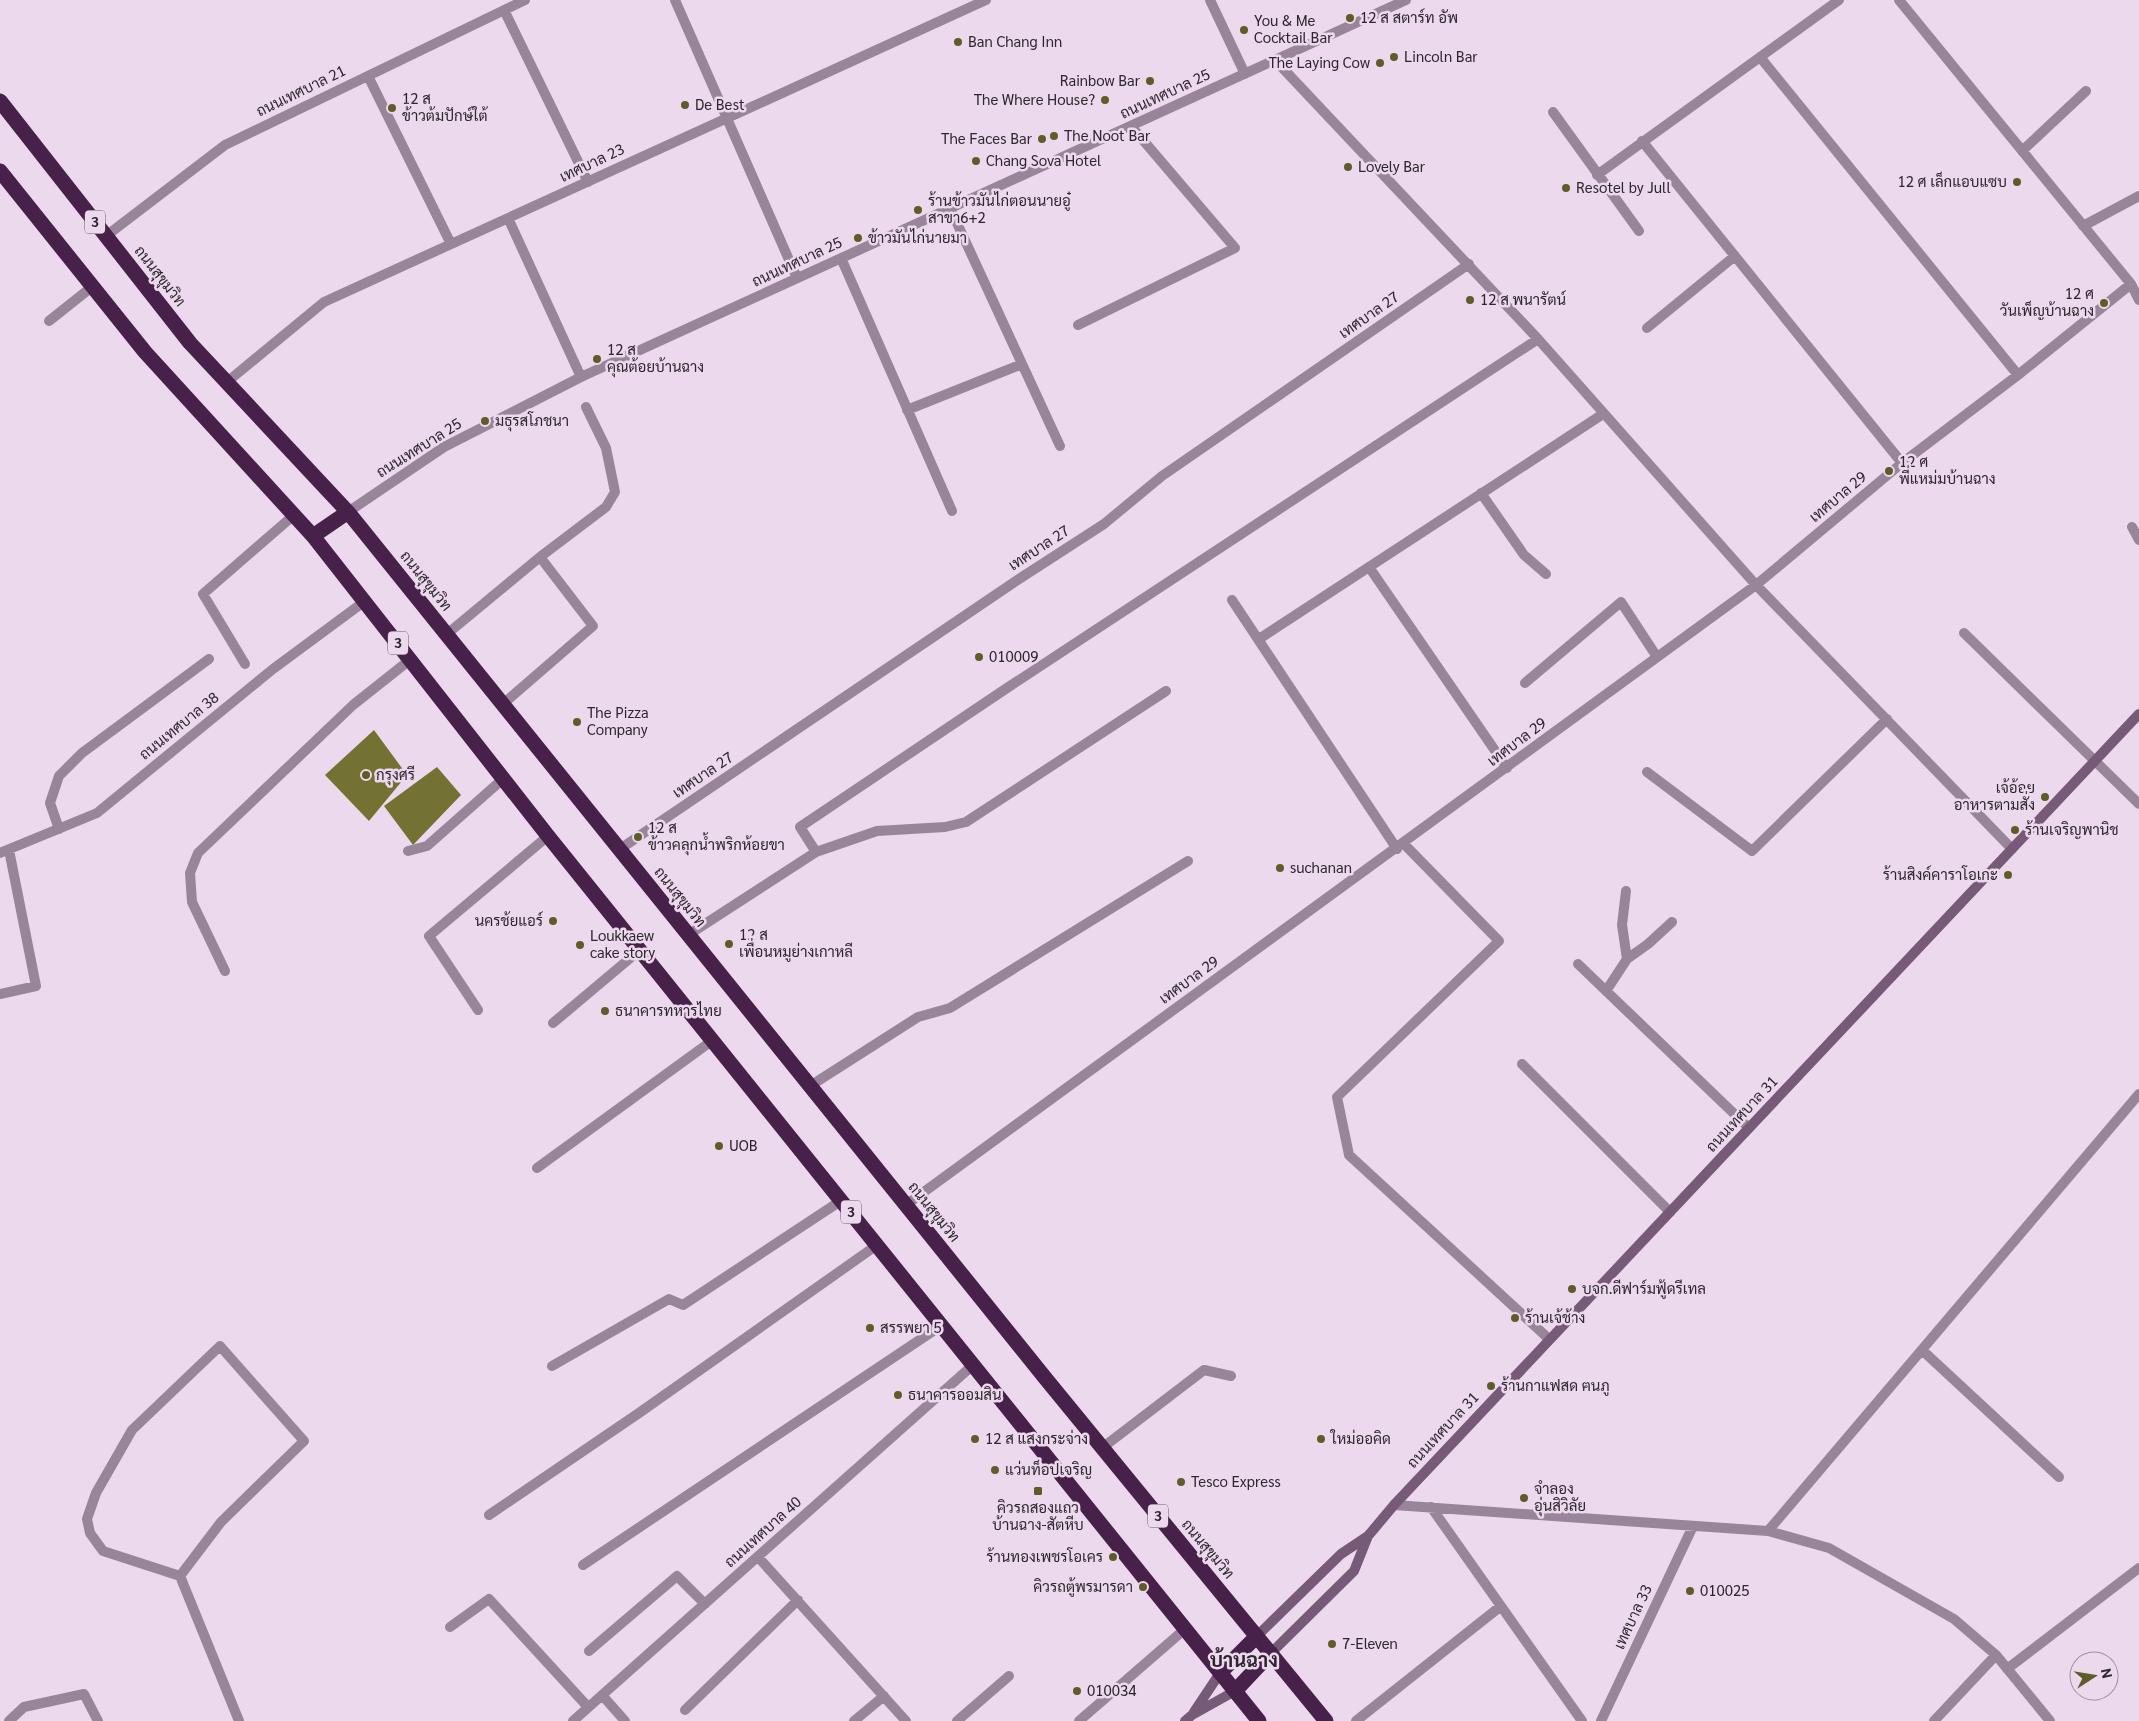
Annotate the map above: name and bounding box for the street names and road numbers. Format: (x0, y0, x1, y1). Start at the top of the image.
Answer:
street label: ถนนเทศบาล 21 (253, 60, 348, 119)
street label: ถนนเทศบาล 25 (1116, 64, 1212, 122)
street label: เทศบาล 23 (556, 138, 627, 185)
road number: 3 (85, 210, 105, 233)
street label: ถนนเทศบาล 25 (748, 232, 844, 290)
street label: ถนนสุขุมวิท (129, 241, 191, 311)
street label: เทศบาล 27 (1334, 286, 1402, 341)
street label: ถนนเทศบาล 25 (372, 413, 464, 481)
street label: เทศบาล 29 (1804, 466, 1870, 525)
street label: เทศบาล 27 (1004, 520, 1072, 574)
street label: ถนนสุขุมวิท (395, 546, 457, 616)
road number: 3 (388, 632, 408, 654)
street label: ถนนเทศบาล 38 (134, 687, 222, 763)
street label: เทศบาล 29 (1483, 712, 1550, 769)
street label: เทศบาล 27 (668, 746, 736, 801)
street label: ถนนสุขุมวิท (649, 862, 711, 932)
street label: เทศบาล 29 (1154, 951, 1222, 1007)
street label: ถนนเทศบาล 31 (1701, 1071, 1781, 1155)
street label: ถนนสุขุมวิท (903, 1177, 965, 1247)
road number: 3 (841, 1200, 861, 1224)
street label: ถนนเทศบาล 31 (1402, 1387, 1482, 1471)
street label: ถนนเทศบาล 40 (720, 1491, 804, 1570)
road number: 3 (1148, 1504, 1168, 1528)
street label: ถนนสุขุมวิท (1176, 1514, 1240, 1584)
street label: เทศบาล 33 (1608, 1581, 1655, 1652)

